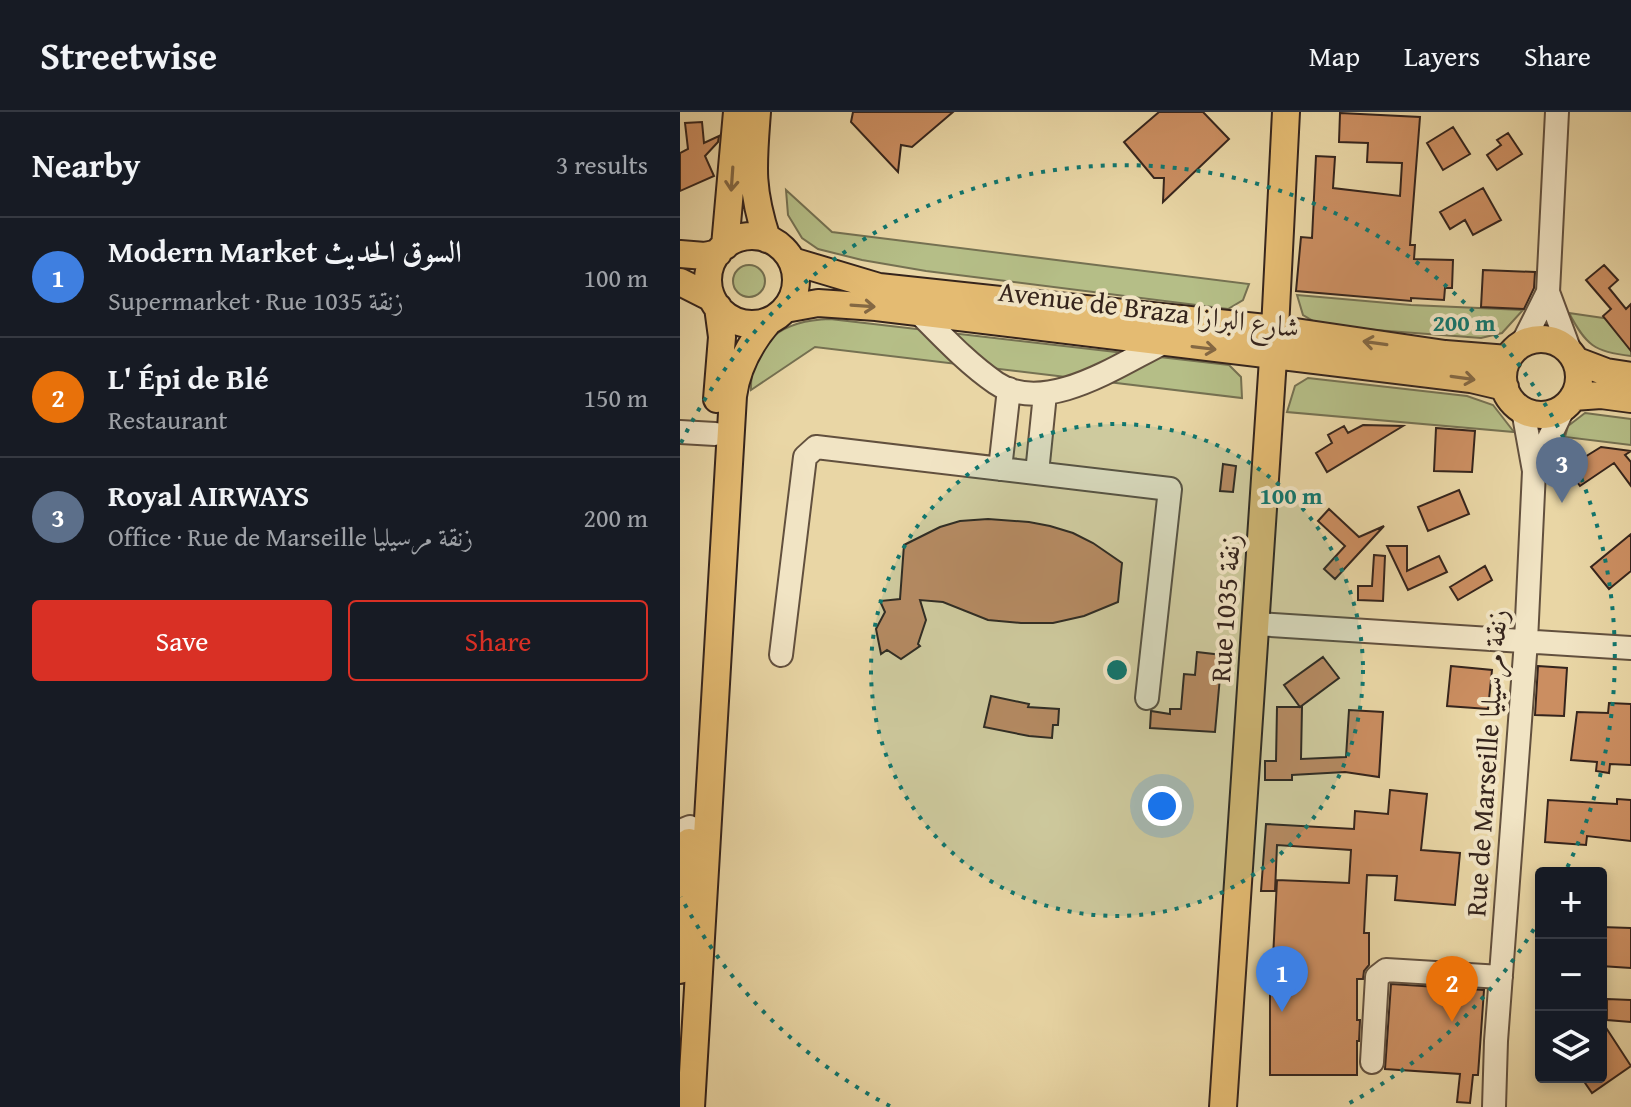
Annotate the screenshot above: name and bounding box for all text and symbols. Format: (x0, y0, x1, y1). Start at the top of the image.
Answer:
text: Streetwise (40, 27, 217, 83)
text: Map (1309, 35, 1360, 76)
text: Layers (1404, 35, 1480, 76)
text: Share (1524, 35, 1591, 76)
text: Nearby (32, 140, 141, 189)
text: 3 results (556, 145, 648, 184)
one-way arrow (724, 165, 739, 192)
text: Modern Market السوق الحديث (108, 229, 462, 273)
text: 1 (51, 258, 65, 297)
text: 100 m (583, 258, 648, 297)
street label: Avenue de Braza شارع البرازا (996, 270, 1302, 351)
text: Supermarket · Rue 1035 زنقة (108, 281, 404, 320)
one-way arrow (849, 299, 876, 314)
text: 200 m (1432, 305, 1496, 340)
one-way arrow (1363, 335, 1388, 350)
one-way arrow (1191, 341, 1216, 356)
text: L' Épi de Blé (108, 356, 269, 400)
one-way arrow (1449, 371, 1475, 386)
text: 2 (51, 378, 65, 417)
text: 150 m (583, 378, 648, 417)
text: Restaurant (108, 400, 228, 439)
pin: 3 (1536, 437, 1588, 503)
text: Royal AIRWAYS (108, 473, 309, 517)
text: 100 m (1259, 478, 1323, 513)
text: 3 (51, 498, 65, 537)
text: 200 m (583, 498, 648, 537)
text: Office · Rue de Marseille زنقة مرسيليا (108, 517, 473, 556)
street label: Rue 1035 زنقة (1199, 533, 1250, 683)
button: Save (32, 600, 332, 681)
button: Share (348, 600, 648, 681)
street label: Rue de Marseille زنقة مرسيليا (1454, 608, 1517, 918)
centre of rings (1103, 656, 1131, 684)
your location (1142, 786, 1182, 826)
map controls (1535, 867, 1607, 1083)
button: + (1535, 867, 1607, 939)
button: − (1535, 939, 1607, 1011)
pin: 1 (1256, 946, 1308, 1012)
pin: 2 (1426, 956, 1478, 1022)
button: layers (1535, 1011, 1607, 1083)

